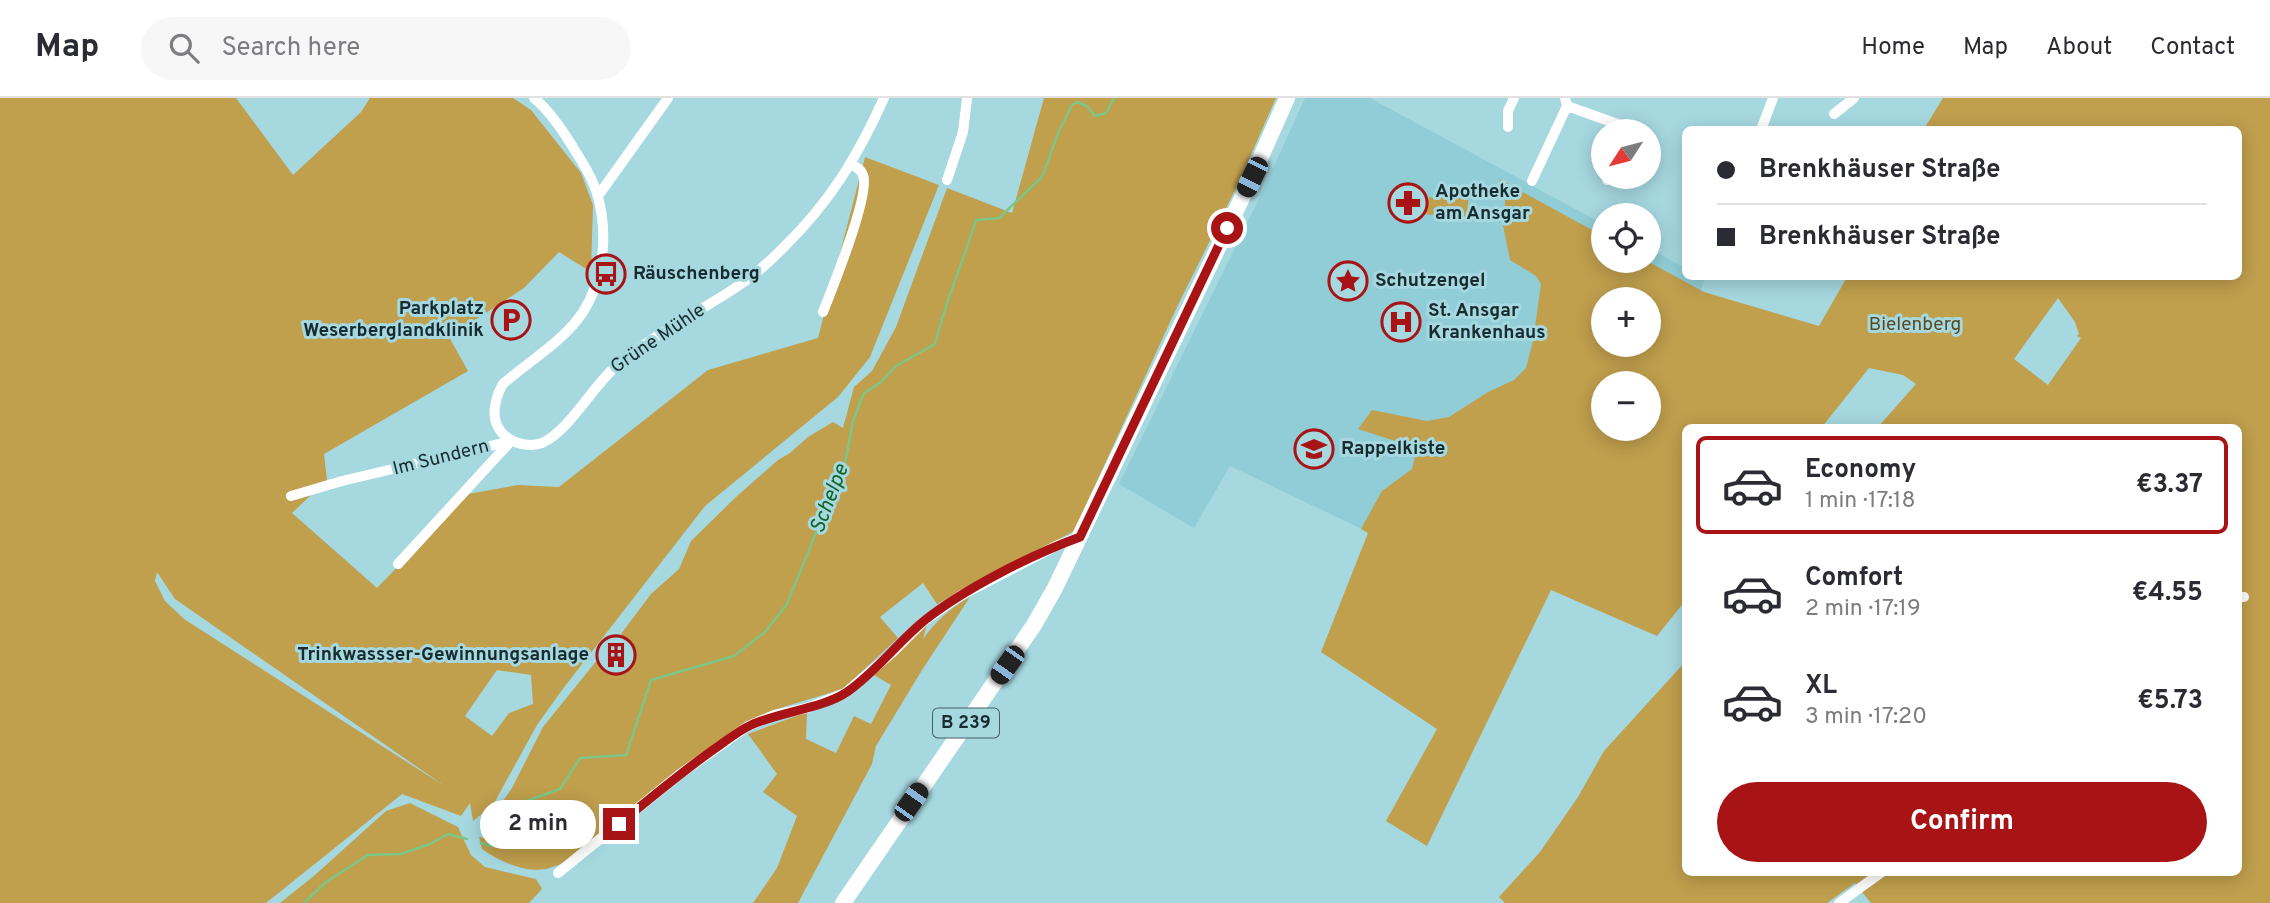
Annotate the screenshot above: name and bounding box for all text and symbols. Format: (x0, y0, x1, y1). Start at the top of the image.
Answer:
search box (141, 17, 631, 80)
text: Map (35, 27, 99, 69)
icon: search (165, 29, 203, 67)
text: Search here (221, 32, 360, 65)
text: Home (1861, 33, 1925, 63)
text: Map (1963, 33, 2008, 63)
text: About (2046, 33, 2112, 63)
text: Contact (2150, 33, 2235, 63)
north arrow (1591, 119, 1661, 189)
map controls (1591, 119, 1661, 441)
car (1234, 154, 1271, 200)
text: Brenkhäuser Straße (1759, 154, 2000, 187)
place label: Apotheke am Ansgar (1435, 180, 1530, 226)
pharmacy icon: Apotheke am Ansgar (1387, 182, 1429, 224)
button: locate (1591, 203, 1661, 273)
route start (1211, 212, 1243, 244)
text: Brenkhäuser Straße (1759, 221, 2000, 254)
bus stop icon: Räuschenberg (585, 253, 627, 295)
place icon: Schutzengel (1327, 260, 1369, 302)
place label: Räuschenberg (633, 262, 760, 286)
place label: Schutzengel (1375, 269, 1485, 293)
button: + (1591, 287, 1661, 357)
place label: Parkplatz Weserberglandklinik (303, 297, 484, 343)
parking icon: Parkplatz Weserberglandklinik (490, 299, 532, 341)
street label: Grüne Mühle (606, 299, 710, 379)
place label: St. Ansgar Krankenhaus (1428, 299, 1546, 345)
hospital icon: St. Ansgar Krankenhaus (1380, 301, 1422, 343)
park label: Bielenberg (1869, 313, 1961, 337)
button: − (1591, 371, 1661, 441)
school or university icon: Rappelkiste (1293, 428, 1335, 470)
street label: Im Sundern (390, 434, 492, 482)
place label: Rappelkiste (1341, 437, 1445, 461)
icon: car (1721, 454, 1784, 517)
text: Economy (1805, 454, 1916, 487)
water label: Schelpe (805, 460, 856, 537)
text: €3.37 (2136, 469, 2203, 502)
text: 1 min · 17:18 (1805, 487, 1915, 516)
icon: car (1721, 562, 1784, 625)
text: Comfort (1805, 562, 1903, 595)
text: €4.55 (2132, 577, 2203, 610)
text: 2 min · 17:19 (1805, 595, 1921, 624)
building icon: Trinkwassser-Gewinnungsanlage (595, 634, 637, 676)
car (987, 642, 1028, 688)
place label: Trinkwassser-Gewinnungsanlage (297, 643, 589, 667)
icon: car (1721, 670, 1784, 733)
text: XL (1805, 670, 1837, 703)
text: €5.73 (2137, 685, 2203, 718)
text: 3 min · 17:20 (1805, 703, 1927, 732)
road number: B 239 (933, 708, 999, 738)
car (891, 779, 932, 825)
button: Confirm (1717, 782, 2207, 862)
callout: 2 min (479, 800, 594, 848)
route end (603, 808, 635, 840)
text: 2 min (508, 810, 568, 839)

